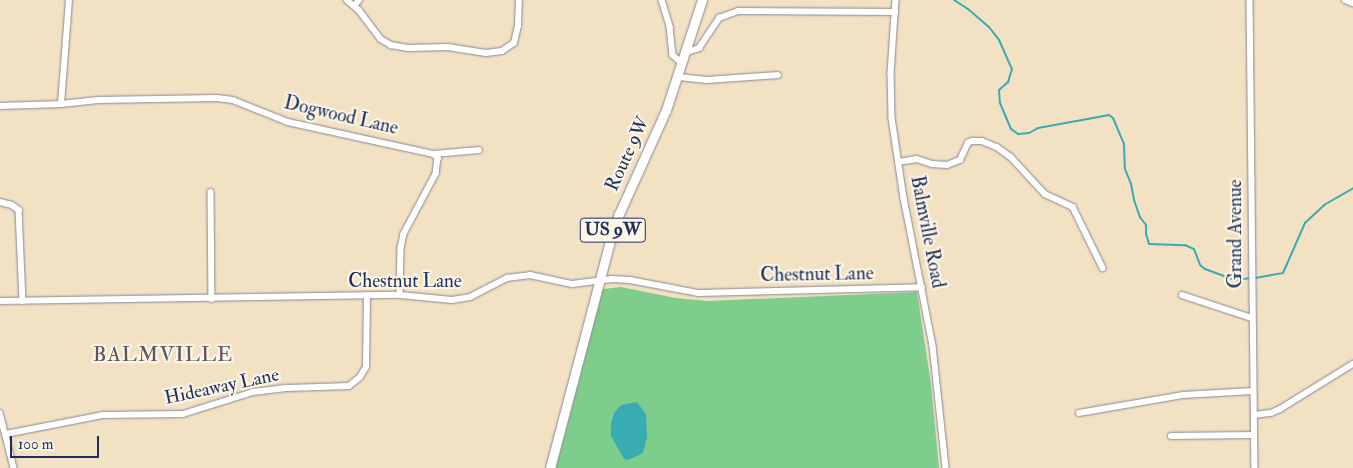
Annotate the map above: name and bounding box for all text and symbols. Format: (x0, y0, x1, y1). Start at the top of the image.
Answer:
street label: Dogwood Lane (282, 92, 400, 140)
street label: Route 9W (601, 113, 655, 195)
street label: Balmville Road (905, 174, 949, 290)
street label: Grand Avenue (1225, 180, 1247, 288)
road number: US 9W (579, 214, 647, 246)
street label: Chestnut Lane (760, 263, 874, 287)
street label: Chestnut Lane (348, 271, 462, 293)
district label: BALMVILLE (92, 342, 234, 368)
street label: Hideaway Lane (163, 364, 281, 410)
scale bar (12, 426, 101, 458)
text: 100 m (18, 435, 53, 454)

